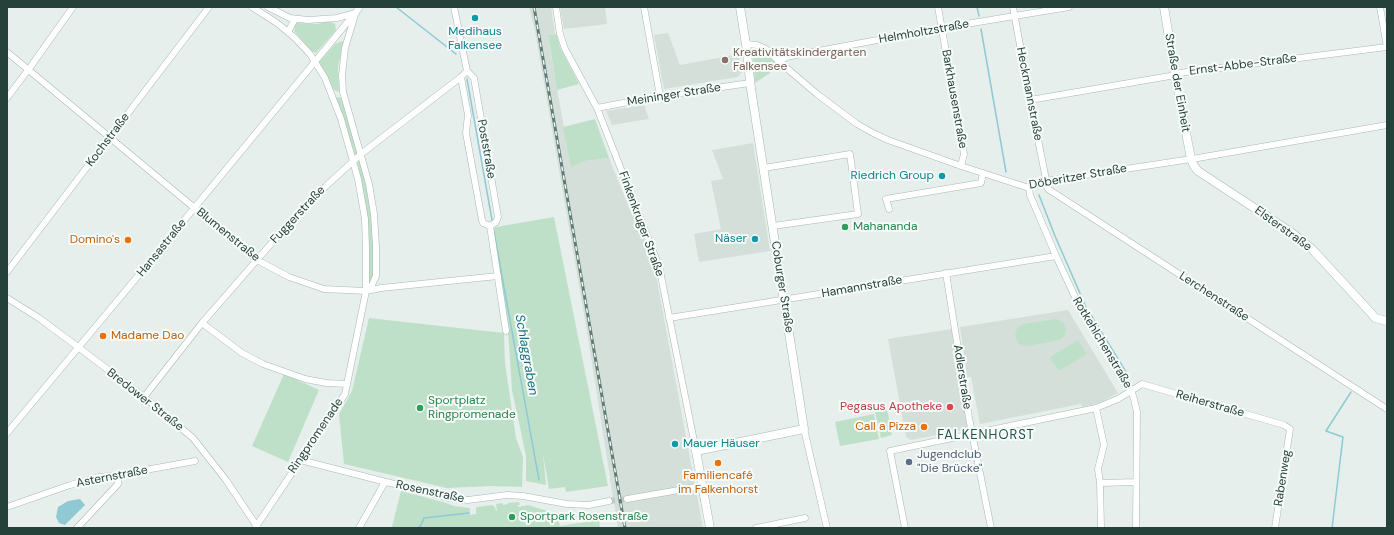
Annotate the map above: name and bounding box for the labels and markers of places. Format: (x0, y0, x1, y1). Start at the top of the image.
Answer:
marker: Medihaus Falkensee (470, 13, 480, 23)
place label: Medihaus Falkensee (448, 25, 502, 53)
place label: Kreativitätskindergarten Falkensee (733, 46, 866, 74)
marker: Kreativitätskindergarten Falkensee (720, 55, 730, 65)
place label: Riedrich Group (851, 169, 934, 183)
marker: Riedrich Group (937, 171, 947, 181)
place label: Mahananda (853, 220, 917, 234)
marker: Mahananda (840, 222, 850, 232)
place label: Näser (715, 232, 747, 246)
place label: Domino's (70, 233, 120, 247)
marker: Näser (750, 234, 760, 244)
marker: Domino's (123, 235, 133, 245)
place label: Madame Dao (111, 329, 184, 343)
marker: Madame Dao (98, 331, 108, 341)
place label: Sportplatz Ringpromenade (428, 394, 516, 422)
place label: Pegasus Apotheke (840, 400, 942, 414)
marker: Pegasus Apotheke (945, 402, 955, 412)
marker: Sportplatz Ringpromenade (415, 403, 425, 413)
place label: Call a Pizza (855, 420, 916, 434)
marker: Call a Pizza (919, 422, 929, 432)
place label: Mauer Häuser (683, 437, 760, 451)
marker: Mauer Häuser (670, 439, 680, 449)
place label: Jugendclub "Die Brücke" (917, 448, 982, 476)
marker: Jugendclub "Die Brücke" (904, 457, 914, 467)
marker: Familiencafé im Falkenhorst (713, 458, 723, 468)
place label: Familiencafé im Falkenhorst (678, 469, 758, 497)
place label: Sportpark Rosenstraße (520, 510, 648, 524)
marker: Sportpark Rosenstraße (507, 512, 517, 522)

